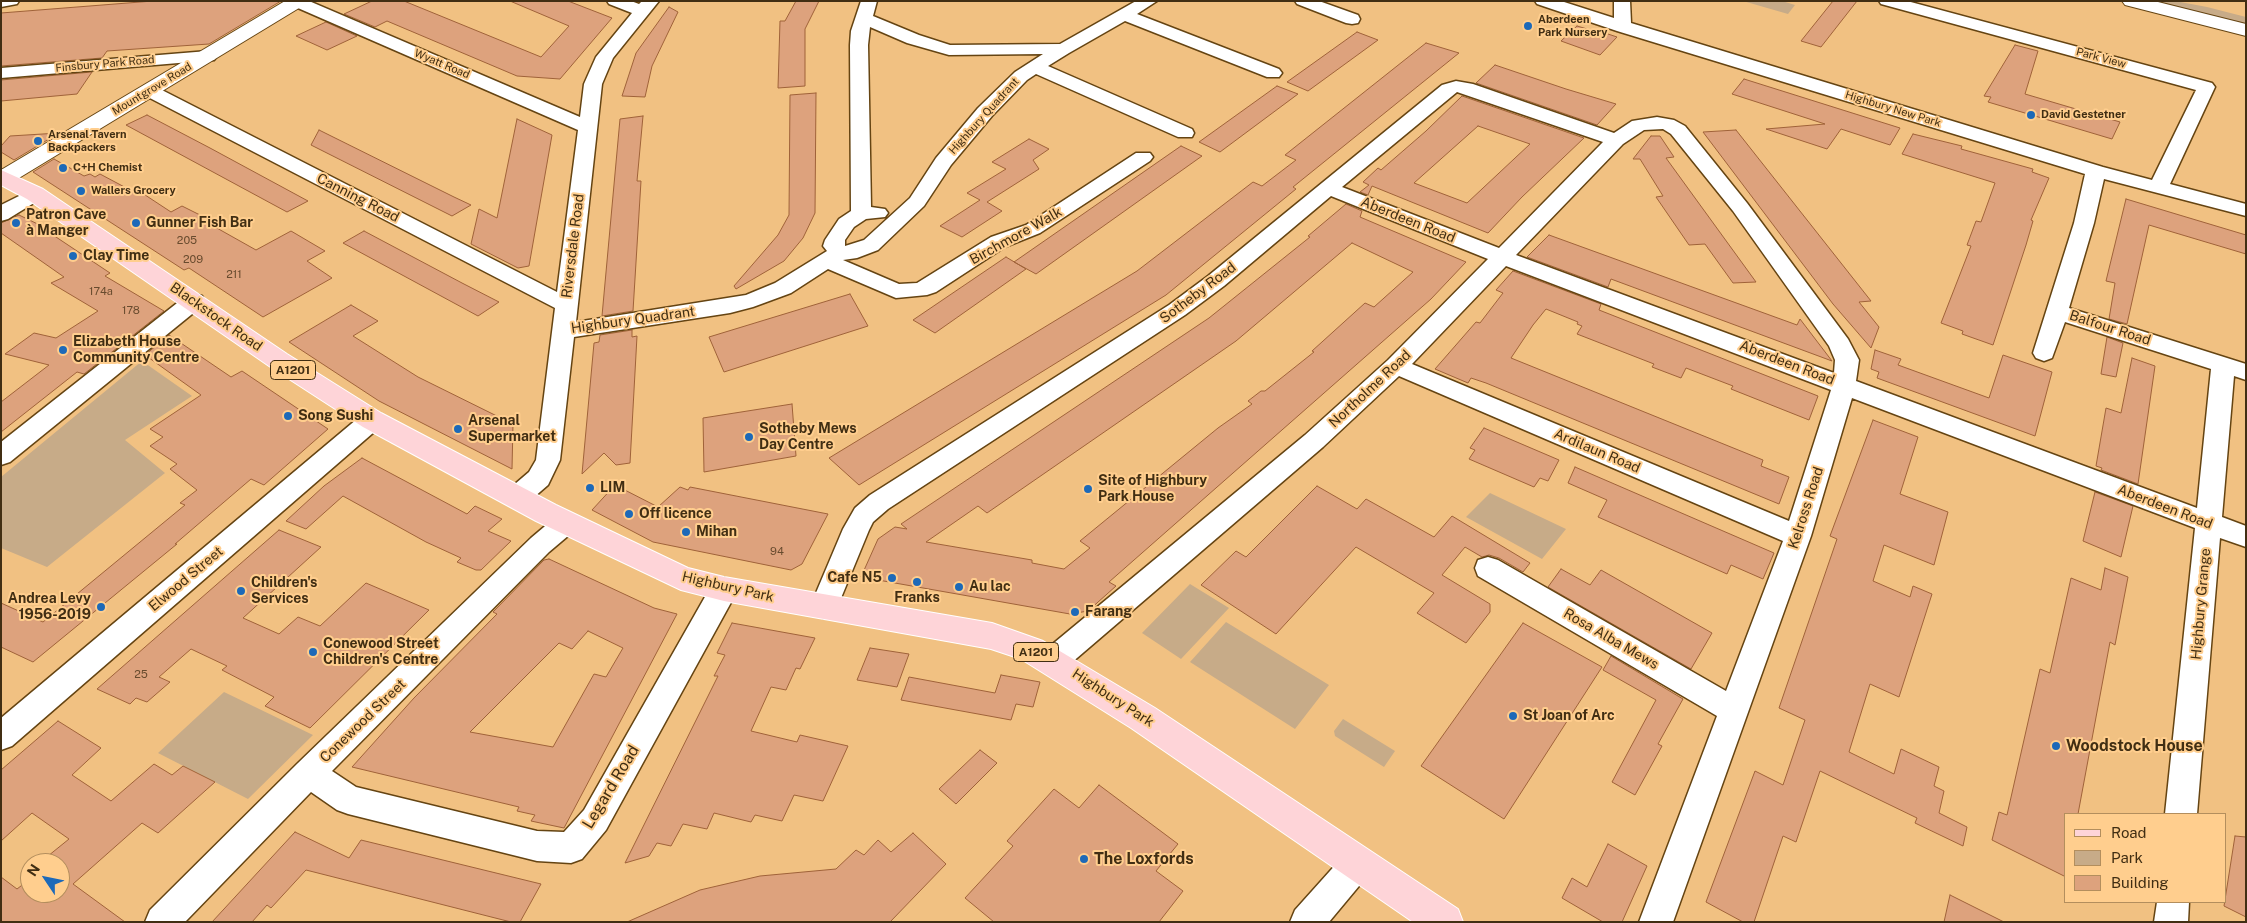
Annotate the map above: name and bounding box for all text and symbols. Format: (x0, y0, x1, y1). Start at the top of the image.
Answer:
place label: Aberdeen Park Nursery (1538, 13, 1607, 39)
marker: Aberdeen Park Nursery (1522, 20, 1534, 32)
street label: Park View (2075, 45, 2127, 71)
street label: Wyatt Road (412, 46, 472, 82)
street label: Finsbury Park Road (55, 53, 155, 75)
street label: Mountgrove Road (110, 60, 194, 118)
street label: Highbury Quadrant (946, 75, 1022, 157)
street label: Highbury New Park (1844, 88, 1942, 130)
place label: David Gestetner (2041, 108, 2126, 122)
marker: David Gestetner (2025, 109, 2037, 121)
place label: Arsenal Tavern Backpackers (48, 128, 127, 154)
marker: Arsenal Tavern Backpackers (32, 135, 44, 147)
place label: C+H Chemist (73, 161, 142, 175)
marker: C+H Chemist (57, 162, 69, 174)
street label: Canning Road (314, 170, 402, 226)
place label: Wallers Grocery (91, 184, 176, 198)
marker: Wallers Grocery (75, 185, 87, 197)
street label: Riversdale Road (558, 193, 588, 299)
street label: Aberdeen Road (1358, 193, 1458, 247)
street label: Birchmore Walk (967, 204, 1065, 268)
place label: Patron Cave à Manger (26, 207, 106, 240)
place label: Gunner Fish Bar (146, 215, 253, 231)
marker: Patron Cave à Manger (10, 217, 22, 229)
marker: Gunner Fish Bar (130, 217, 142, 229)
house number: 205 (177, 234, 197, 248)
place label: Clay Time (83, 248, 149, 264)
marker: Clay Time (67, 250, 79, 262)
house number: 209 (183, 253, 203, 267)
street label: Sotheby Road (1157, 259, 1239, 327)
house number: 211 (226, 268, 242, 282)
street label: Blackstock Road (167, 279, 265, 355)
house number: 174a (89, 285, 113, 299)
street label: Highbury Quadrant (570, 303, 696, 337)
house number: 178 (122, 304, 140, 318)
street label: Balfour Road (2067, 307, 2153, 349)
place label: Elizabeth House Community Centre (73, 334, 199, 367)
street label: Aberdeen Road (1737, 337, 1837, 389)
marker: Elizabeth House Community Centre (57, 344, 69, 356)
street label: Northolme Road (1326, 347, 1414, 431)
road number: A1201 (270, 360, 316, 380)
place label: Song Sushi (298, 408, 373, 424)
marker: Song Sushi (282, 410, 294, 422)
place label: Arsenal Supermarket (468, 413, 556, 446)
place label: Sotheby Mews Day Centre (759, 421, 857, 454)
marker: Arsenal Supermarket (452, 423, 464, 435)
street label: Ardilaun Road (1551, 425, 1643, 477)
marker: Sotheby Mews Day Centre (743, 431, 755, 443)
street label: Kelross Road (1785, 465, 1827, 551)
place label: Site of Highbury Park House (1098, 473, 1207, 506)
place label: LIM (600, 480, 625, 496)
street label: Aberdeen Road (2115, 481, 2215, 533)
marker: LIM (584, 482, 596, 494)
marker: Site of Highbury Park House (1082, 483, 1094, 495)
place label: Off licence (639, 506, 712, 522)
marker: Off licence (623, 508, 635, 520)
place label: Mihan (696, 524, 737, 540)
marker: Mihan (680, 526, 692, 538)
street label: Elwood Street (145, 543, 227, 615)
house number: 94 (770, 545, 784, 559)
street label: Highbury Grange (2188, 548, 2214, 660)
street label: Highbury Park (680, 568, 776, 606)
place label: Cafe N5 (827, 570, 882, 586)
marker: Cafe N5 (886, 572, 898, 584)
place label: Children's Services (251, 575, 317, 608)
marker: Franks (911, 576, 923, 588)
place label: Au lac (969, 579, 1011, 595)
marker: Au lac (953, 581, 965, 593)
marker: Children's Services (235, 585, 247, 597)
place label: Franks (894, 590, 940, 606)
place label: Andrea Levy 1956-2019 (8, 591, 91, 624)
marker: Andrea Levy 1956-2019 (95, 601, 107, 613)
place label: Farang (1085, 604, 1132, 620)
street label: Rosa Alba Mews (1561, 605, 1661, 673)
marker: Farang (1069, 606, 1081, 618)
place label: Conewood Street Children's Centre (323, 636, 439, 669)
road number: A1201 (1014, 642, 1058, 662)
marker: Conewood Street Children's Centre (307, 646, 319, 658)
street label: Highbury Park (1069, 665, 1157, 731)
house number: 25 (134, 668, 148, 682)
street label: Conewood Street (317, 676, 409, 766)
place label: St Joan of Arc (1523, 708, 1615, 724)
marker: St Joan of Arc (1507, 710, 1519, 722)
place label: Woodstock House (2066, 736, 2203, 756)
marker: Woodstock House (2050, 740, 2062, 752)
street label: Legard Road (579, 742, 643, 832)
legend (2064, 813, 2227, 903)
text: Road (2111, 824, 2147, 841)
place label: The Loxfords (1094, 849, 1194, 869)
text: Park (2111, 849, 2143, 866)
north arrow (20, 853, 70, 903)
marker: The Loxfords (1078, 853, 1090, 865)
text: N (24, 861, 43, 879)
text: Building (2111, 874, 2169, 891)

